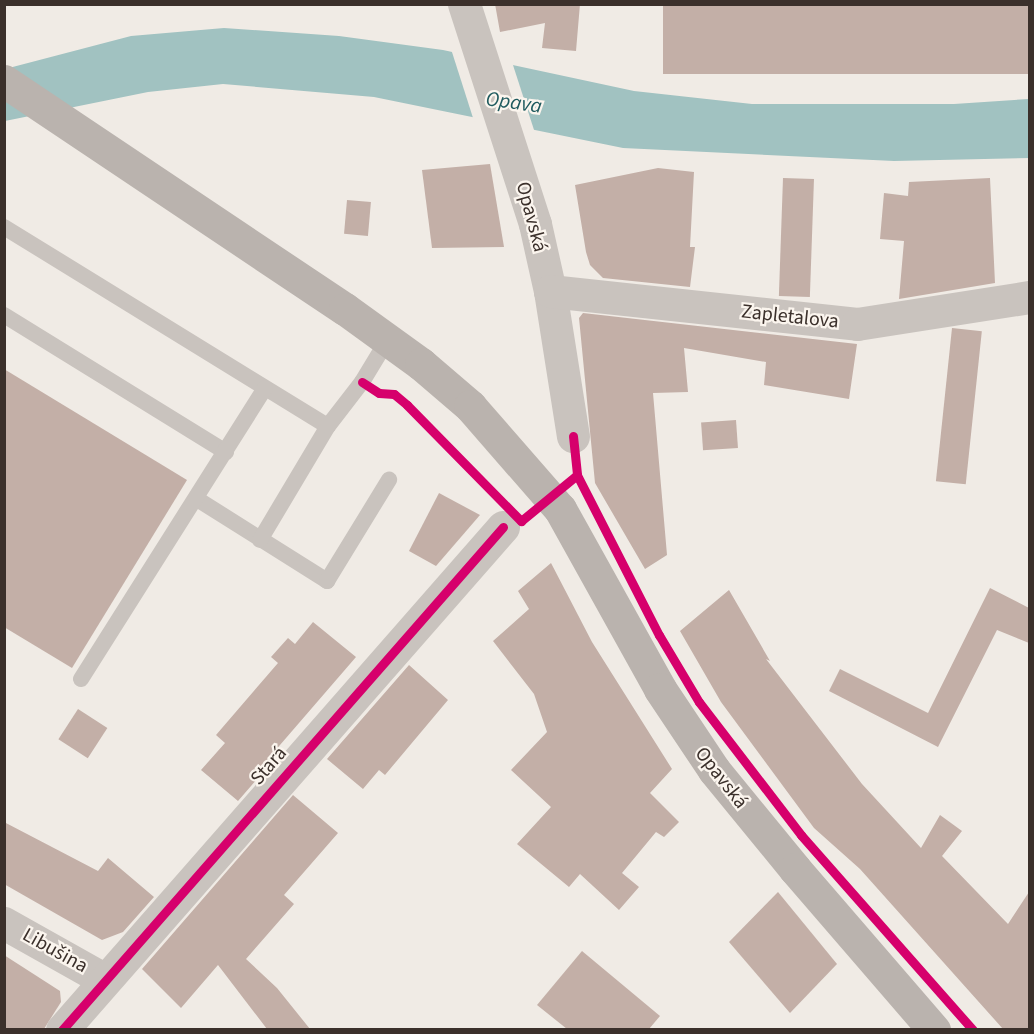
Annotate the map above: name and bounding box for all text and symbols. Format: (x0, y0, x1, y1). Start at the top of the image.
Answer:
water label: Opava (484, 86, 544, 118)
street label: Opavská (510, 179, 552, 255)
street label: Zapletalova (740, 300, 840, 334)
street label: Stará (246, 742, 292, 790)
street label: Opavská (689, 742, 753, 814)
street label: Libušina (18, 923, 92, 979)

